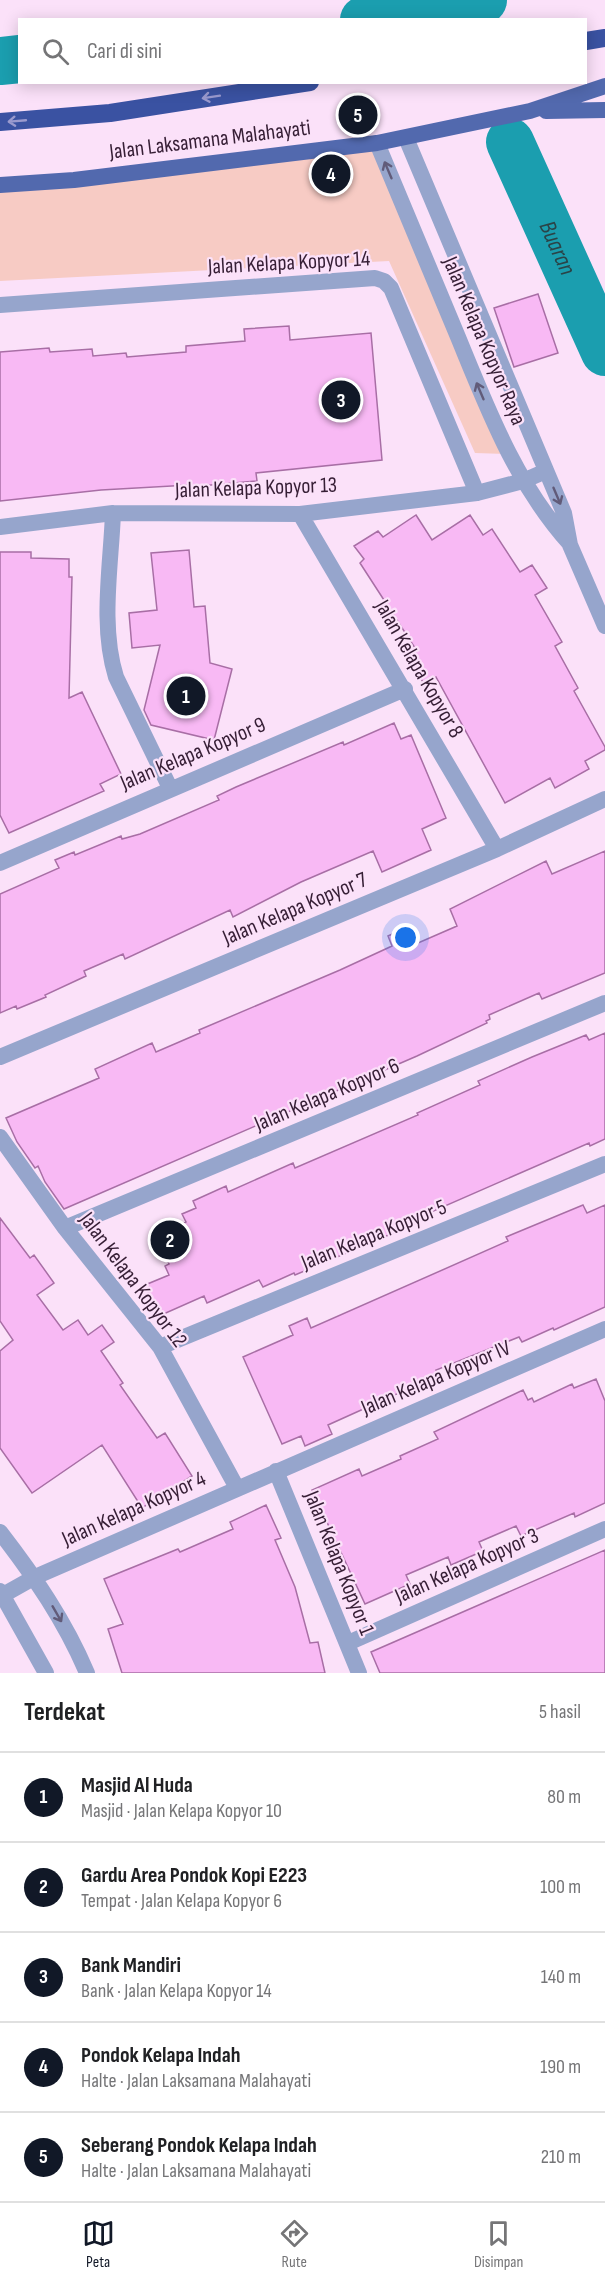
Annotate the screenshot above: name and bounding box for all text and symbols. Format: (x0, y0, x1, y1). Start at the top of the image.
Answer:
search box (18, 18, 587, 84)
icon: search (39, 35, 72, 68)
text: Cari di sini (87, 38, 162, 65)
one-way arrow (201, 92, 221, 103)
pin: 5 (338, 92, 378, 138)
street label: Jalan Laksamana Malahayati (107, 114, 312, 166)
one-way arrow (8, 116, 28, 127)
pin: 4 (312, 152, 350, 196)
one-way arrow (382, 161, 393, 180)
water label: Buaran (533, 216, 583, 279)
street label: Jalan Kelapa Kopyor 14 (206, 245, 371, 281)
street label: Jalan Kelapa Kopyor Raya (436, 252, 532, 429)
pin: 3 (322, 378, 360, 422)
one-way arrow (474, 382, 485, 400)
street label: Jalan Kelapa Kopyor 13 (173, 472, 338, 504)
one-way arrow (551, 486, 563, 504)
street label: Jalan Kelapa Kopyor 8 (368, 594, 469, 743)
pin: 1 (166, 674, 206, 718)
street label: Jalan Kelapa Kopyor 9 (115, 711, 270, 797)
street label: Jalan Kelapa Kopyor 7 (218, 866, 371, 952)
your location (391, 923, 420, 952)
street label: Jalan Kelapa Kopyor 6 (249, 1052, 404, 1138)
street label: Jalan Kelapa Kopyor 5 (297, 1194, 451, 1277)
street label: Jalan Kelapa Kopyor 12 (74, 1207, 192, 1353)
pin: 2 (150, 1218, 190, 1262)
street label: Jalan Kelapa Kopyor IV (356, 1334, 515, 1422)
street label: Jalan Kelapa Kopyor 4 (57, 1465, 210, 1553)
street label: Jalan Kelapa Kopyor 1 (297, 1486, 380, 1639)
street label: Jalan Kelapa Kopyor 3 (390, 1522, 543, 1610)
one-way arrow (51, 1605, 63, 1622)
text: Terdekat (24, 1697, 105, 1728)
text: 5 hasil (539, 1700, 581, 1724)
text: Masjid Al Huda (81, 1772, 193, 1799)
text: 1 (40, 1785, 47, 1809)
text: 80 m (547, 1785, 581, 1809)
text: Masjid · Jalan Kelapa Kopyor 10 (81, 1799, 282, 1823)
text: Gardu Area Pondok Kopi E223 (81, 1862, 307, 1889)
text: 2 (39, 1875, 48, 1899)
text: 100 m (540, 1875, 581, 1899)
text: Tempat · Jalan Kelapa Kopyor 6 (81, 1889, 282, 1913)
text: Bank Mandiri (81, 1952, 181, 1979)
text: 3 (39, 1965, 48, 1989)
text: 140 m (541, 1965, 581, 1989)
text: Bank · Jalan Kelapa Kopyor 14 (81, 1979, 272, 2003)
text: Pondok Kelapa Indah (81, 2042, 241, 2069)
text: 4 (39, 2055, 48, 2079)
text: 190 m (540, 2055, 581, 2079)
text: Halte · Jalan Laksamana Malahayati (81, 2069, 311, 2093)
text: Seberang Pondok Kelapa Indah (81, 2132, 317, 2159)
text: 5 (39, 2145, 48, 2169)
text: 210 m (541, 2145, 581, 2169)
text: Halte · Jalan Laksamana Malahayati (81, 2159, 311, 2183)
tab: Peta (82, 2217, 115, 2272)
tab: Rute (278, 2217, 311, 2272)
tab: Disimpan (474, 2217, 523, 2272)

